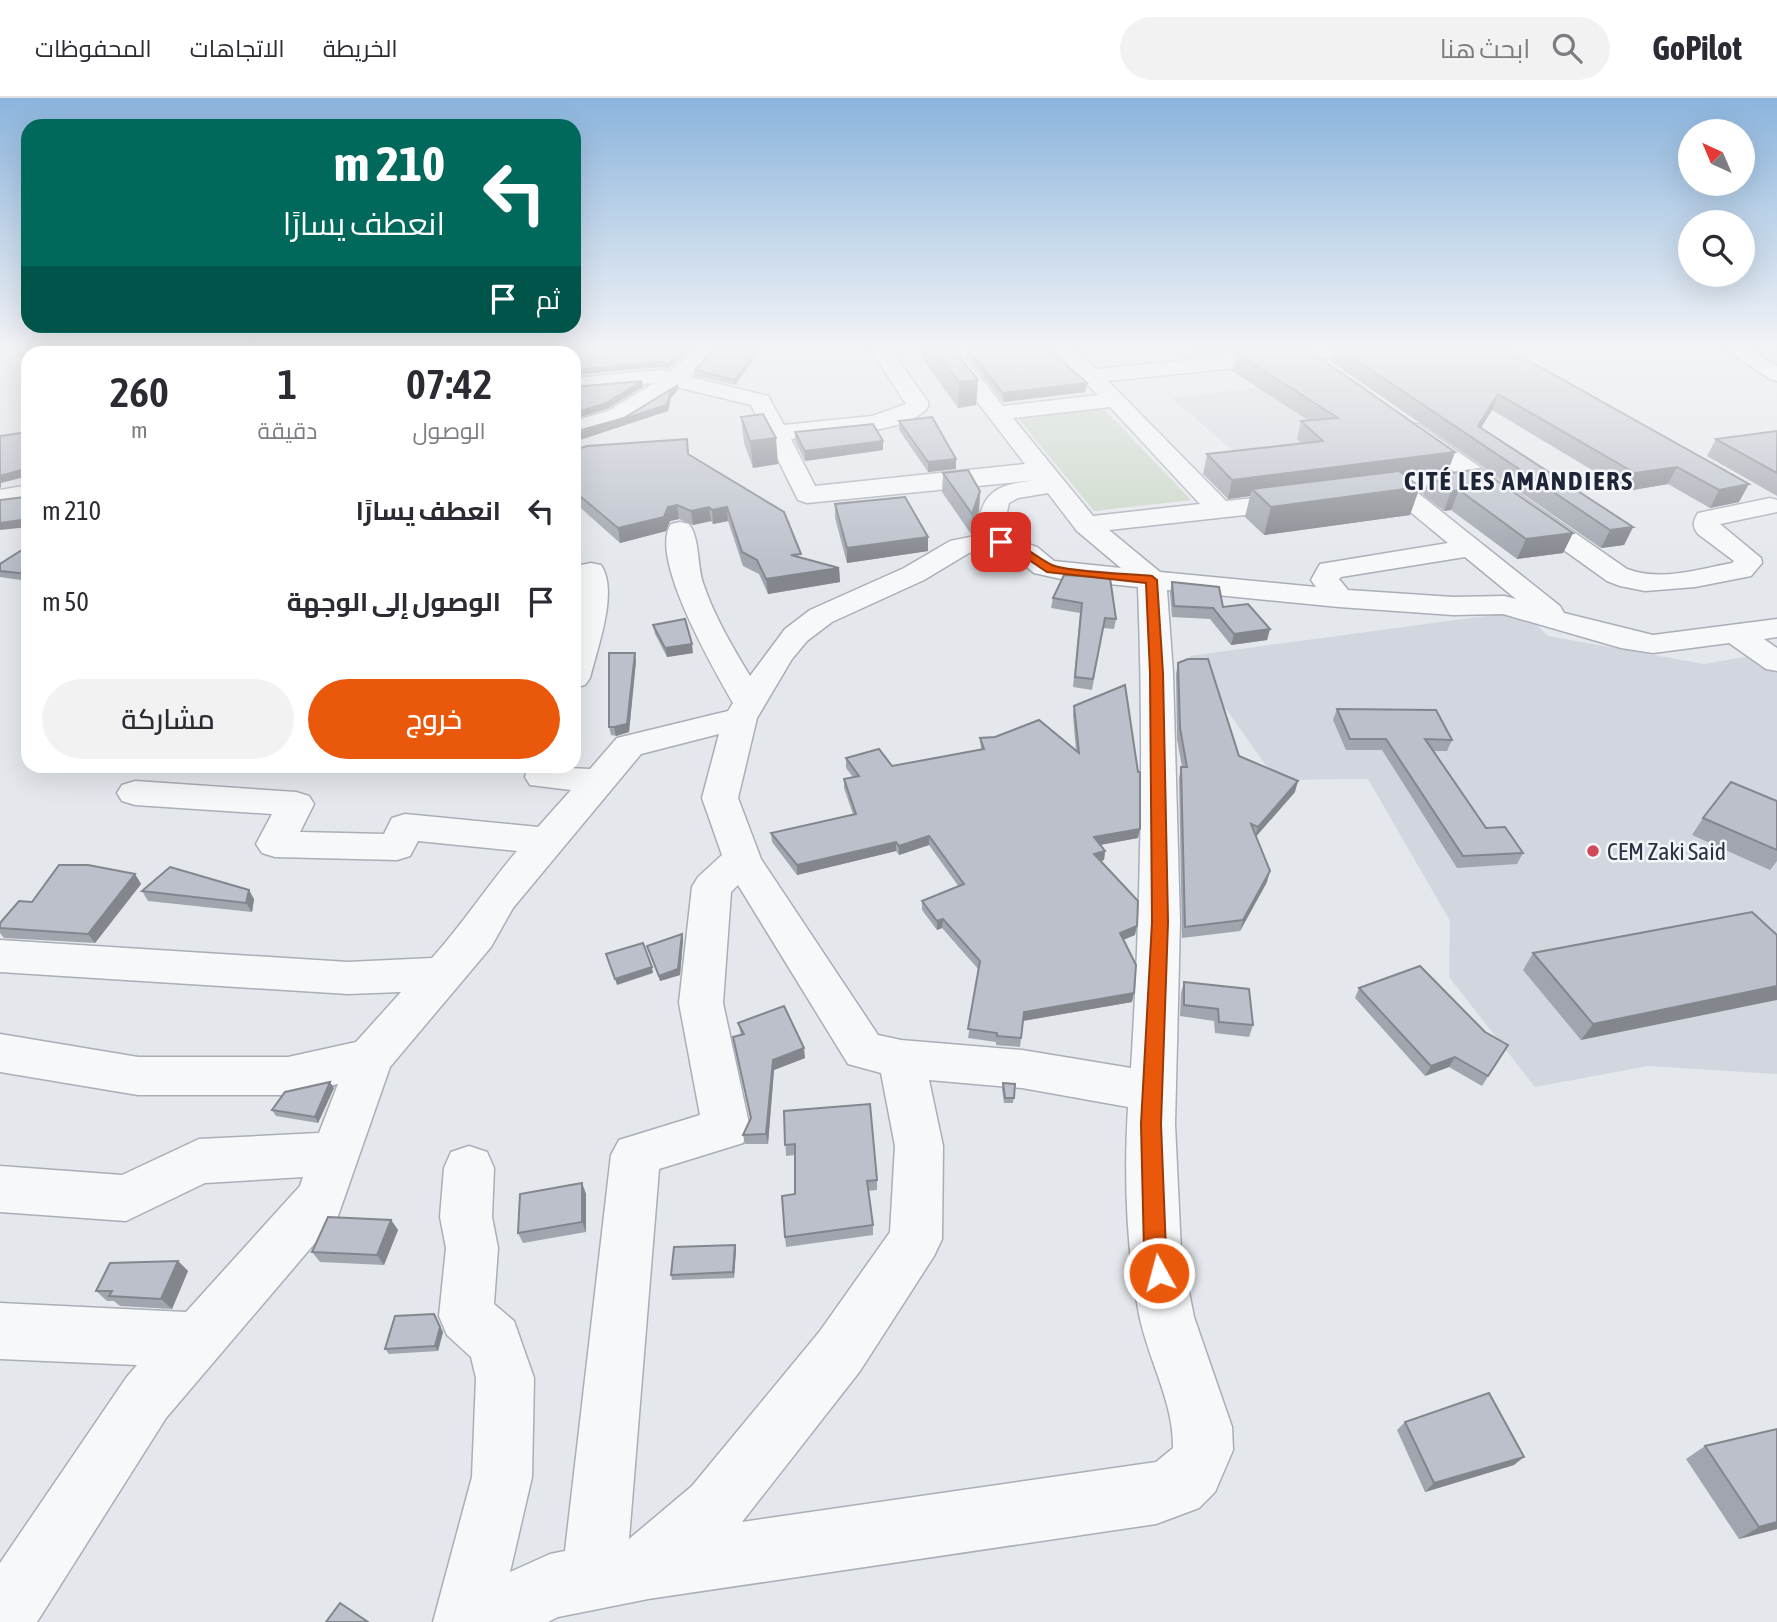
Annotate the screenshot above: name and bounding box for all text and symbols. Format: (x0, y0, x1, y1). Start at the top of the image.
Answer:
search box (1120, 17, 1610, 80)
icon: search (1548, 29, 1586, 67)
text: GoPilot (1652, 29, 1742, 67)
text: ابحث هنا (1440, 34, 1530, 64)
text: المحفوظات (35, 35, 152, 62)
text: الاتجاهات (190, 35, 285, 62)
text: الخريطة (323, 35, 398, 62)
north arrow (1678, 119, 1755, 196)
map controls (1678, 119, 1755, 287)
text: 210 m (334, 135, 445, 191)
icon: left (469, 147, 560, 238)
text: انعطف يسارًا (283, 205, 445, 242)
button: search (1678, 210, 1755, 287)
icon: arrive (484, 280, 522, 318)
text: ثم (536, 285, 560, 315)
text: 1 (278, 360, 297, 408)
text: 07:42 (406, 360, 492, 408)
text: 260 (110, 368, 169, 416)
text: m (131, 417, 148, 443)
text: دقيقة (257, 418, 317, 444)
text: الوصول (413, 418, 486, 444)
district label: CITÉ LES AMANDIERS (1404, 466, 1634, 496)
icon: left (522, 492, 560, 530)
text: 210 m (42, 496, 101, 526)
text: انعطف يسارًا (356, 496, 501, 526)
pin (971, 512, 1031, 572)
icon: arrive (982, 523, 1020, 561)
icon: arrive (522, 583, 560, 621)
text: 50 m (42, 587, 89, 617)
text: الوصول إلى الوجهة (287, 587, 501, 617)
button: مشاركة (42, 679, 294, 759)
button: خروج (308, 679, 560, 759)
place label: CEM Zaki Said (1607, 838, 1726, 865)
marker: CEM Zaki Said (1585, 843, 1601, 859)
position arrow (1122, 1236, 1196, 1310)

